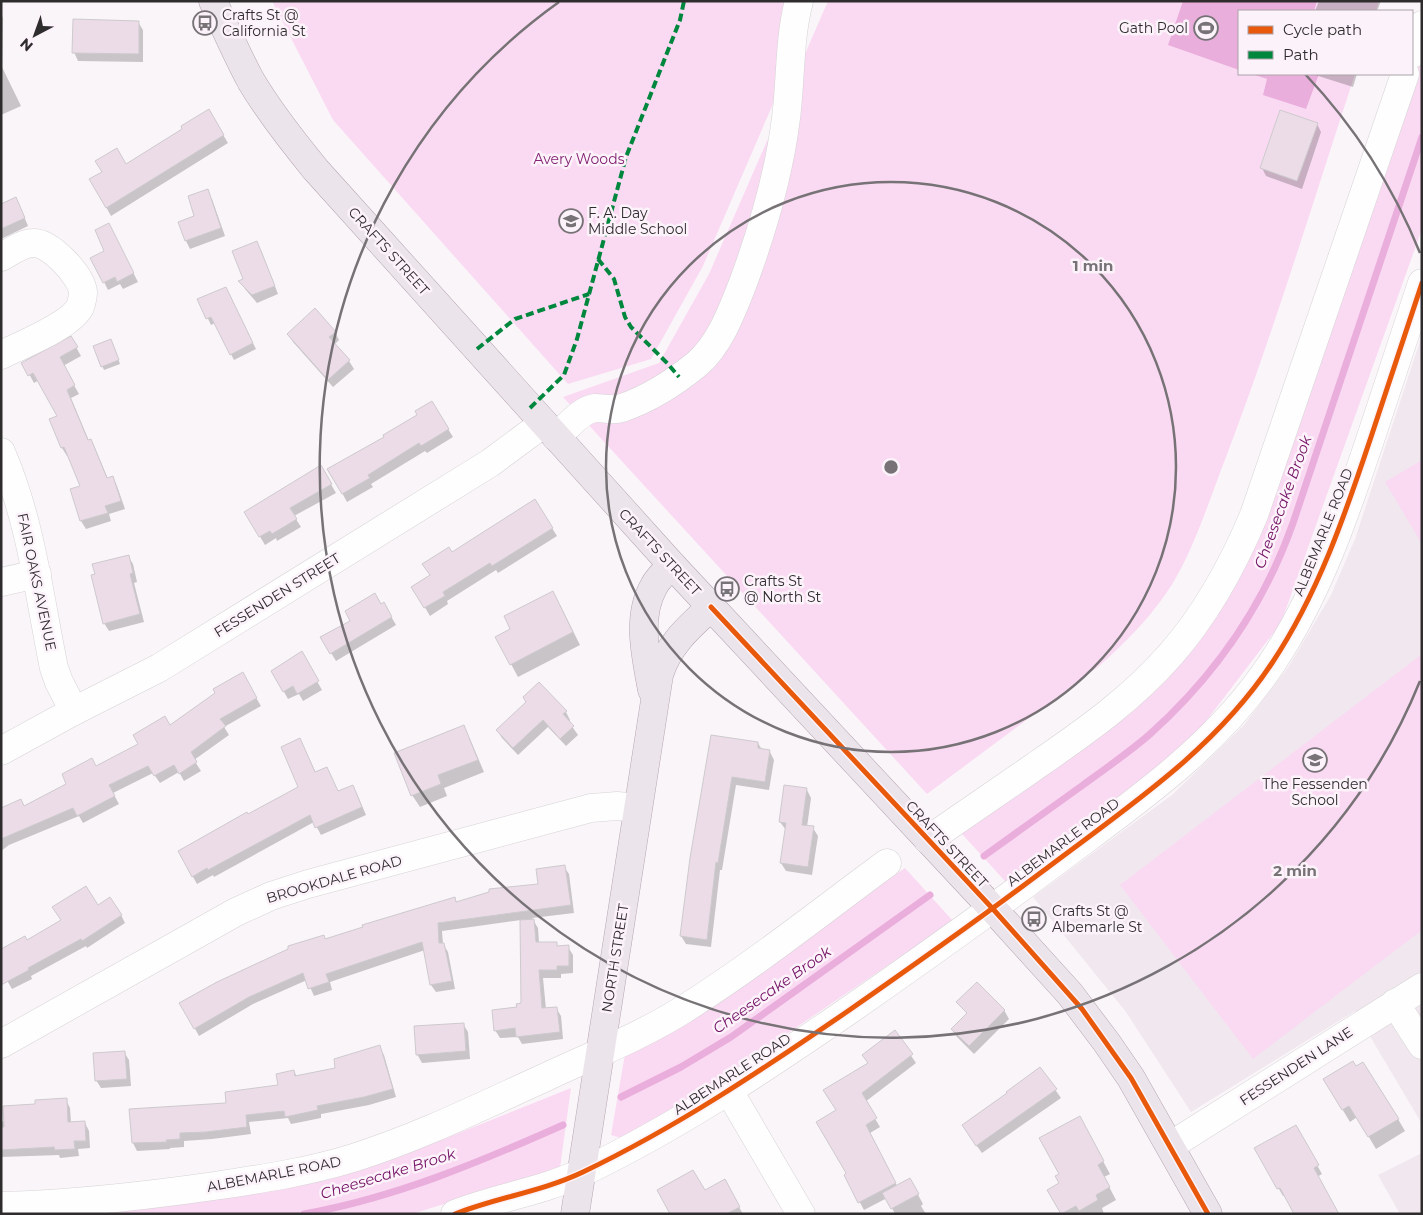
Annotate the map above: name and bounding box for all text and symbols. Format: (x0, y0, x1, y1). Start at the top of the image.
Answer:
place label: Crafts St @ California St (222, 6, 306, 40)
north arrow (10, 10, 60, 60)
bus stop icon: Crafts St @ California St (192, 10, 218, 36)
legend (1238, 10, 1413, 75)
sports icon: Gath Pool (1193, 15, 1219, 41)
place label: Gath Pool (1119, 19, 1188, 37)
text: Cycle path (1283, 20, 1362, 39)
text: N (16, 34, 37, 55)
text: Path (1283, 45, 1319, 64)
park label: Avery Woods (534, 150, 625, 168)
street label: CRAFTS STREET (345, 203, 433, 299)
place label: F. A. Day Middle School (588, 204, 687, 238)
school or university icon: F. A. Day Middle School (558, 208, 584, 234)
text: 1 min (1073, 256, 1113, 275)
water label: Cheesecake Brook (1250, 432, 1316, 571)
centre of rings (882, 458, 900, 476)
street label: ALBEMARLE ROAD (1289, 465, 1357, 599)
street label: CRAFTS STREET (615, 505, 705, 599)
street label: FAIR OAKS AVENUE (14, 511, 60, 653)
street label: FESSENDEN STREET (211, 549, 343, 641)
place label: Crafts St @ North St (744, 572, 822, 606)
bus stop icon: Crafts St @ North St (714, 576, 740, 602)
school or university icon: The Fessenden School (1302, 747, 1328, 773)
place label: The Fessenden School (1262, 775, 1368, 809)
street label: ALBEMARLE ROAD (1003, 794, 1123, 890)
street label: CRAFTS STREET (902, 797, 992, 891)
street label: BROOKDALE ROAD (264, 851, 404, 907)
text: 2 min (1273, 861, 1317, 880)
street label: NORTH STREET (598, 902, 632, 1014)
place label: Crafts St @ Albemarle St (1052, 902, 1143, 936)
bus stop icon: Crafts St @ Albemarle St (1021, 906, 1047, 932)
water label: Cheesecake Brook (709, 941, 836, 1038)
street label: FESSENDEN LANE (1236, 1023, 1356, 1109)
street label: ALBEMARLE ROAD (670, 1029, 794, 1119)
water label: Cheesecake Brook (318, 1144, 459, 1203)
street label: ALBEMARLE ROAD (205, 1152, 343, 1196)

